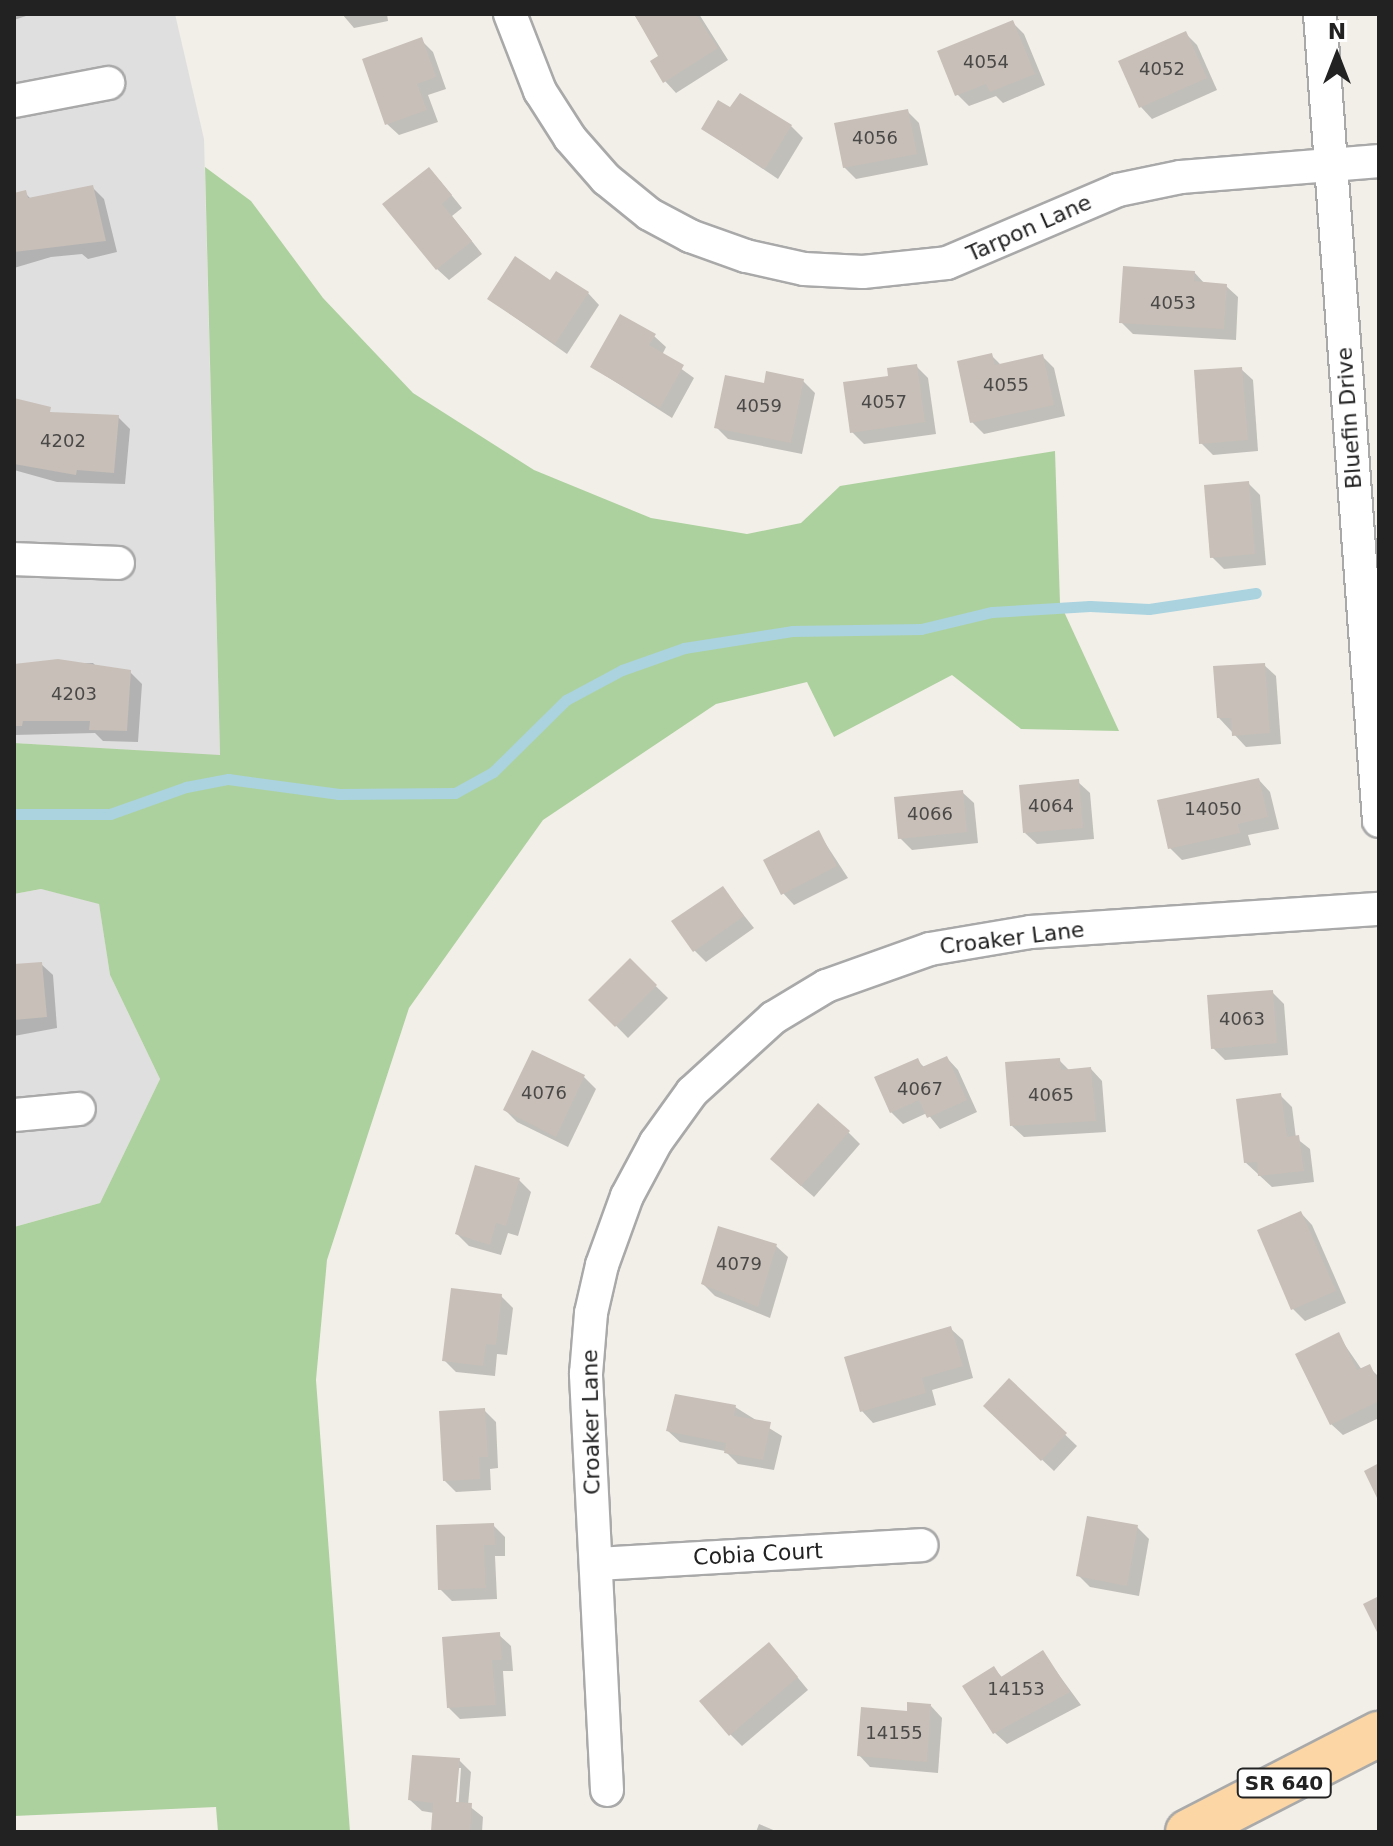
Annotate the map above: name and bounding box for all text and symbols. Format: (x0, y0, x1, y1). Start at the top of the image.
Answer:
north arrow (1297, 16, 1377, 96)
text: N (1328, 19, 1346, 44)
house number: 4054 (963, 51, 1009, 73)
house number: 4052 (1139, 58, 1185, 80)
house number: 4056 (852, 127, 898, 149)
street label: Tarpon Lane (962, 189, 1096, 267)
house number: 4053 (1150, 292, 1196, 314)
street label: Bluefin Drive (1331, 346, 1367, 490)
house number: 4055 (983, 374, 1029, 396)
house number: 4057 (861, 391, 907, 413)
house number: 4059 (736, 395, 782, 417)
house number: 4202 (40, 430, 86, 452)
house number: 4203 (51, 683, 97, 705)
house number: 4064 (1028, 795, 1074, 817)
house number: 14050 (1184, 798, 1242, 820)
house number: 4066 (907, 803, 953, 825)
street label: Croaker Lane (938, 916, 1086, 960)
house number: 4063 (1219, 1008, 1265, 1030)
house number: 4067 (897, 1078, 943, 1100)
house number: 4076 (521, 1082, 567, 1104)
house number: 4065 (1028, 1084, 1074, 1106)
house number: 4079 (716, 1253, 762, 1275)
street label: Croaker Lane (577, 1349, 605, 1495)
street label: Cobia Court (692, 1537, 824, 1571)
house number: 14153 (987, 1678, 1045, 1700)
house number: 14155 (865, 1722, 923, 1744)
road number: SR 640 (1236, 1767, 1332, 1799)

